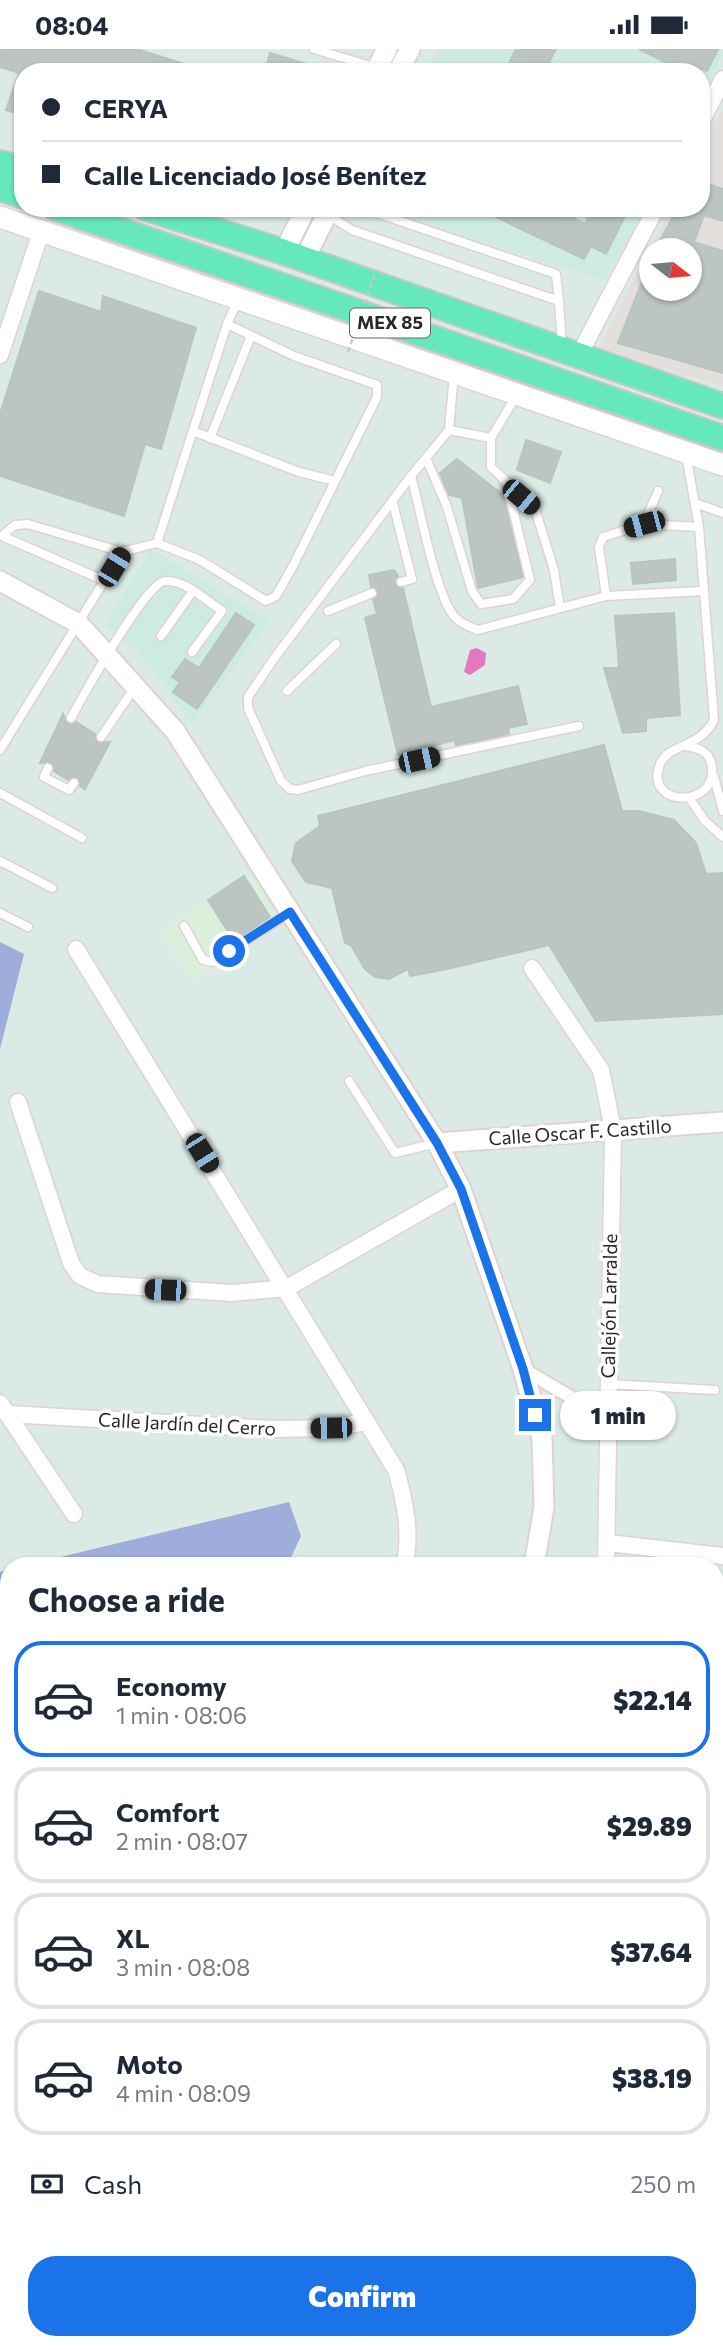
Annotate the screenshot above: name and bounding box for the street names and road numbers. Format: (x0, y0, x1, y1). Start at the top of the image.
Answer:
road number: MEX 85 (350, 309, 430, 337)
street label: Calle Oscar F. Castillo (488, 1114, 672, 1149)
street label: Callejón Larralde (596, 1233, 621, 1379)
street label: Calle Jardín del Cerro (98, 1407, 277, 1440)

